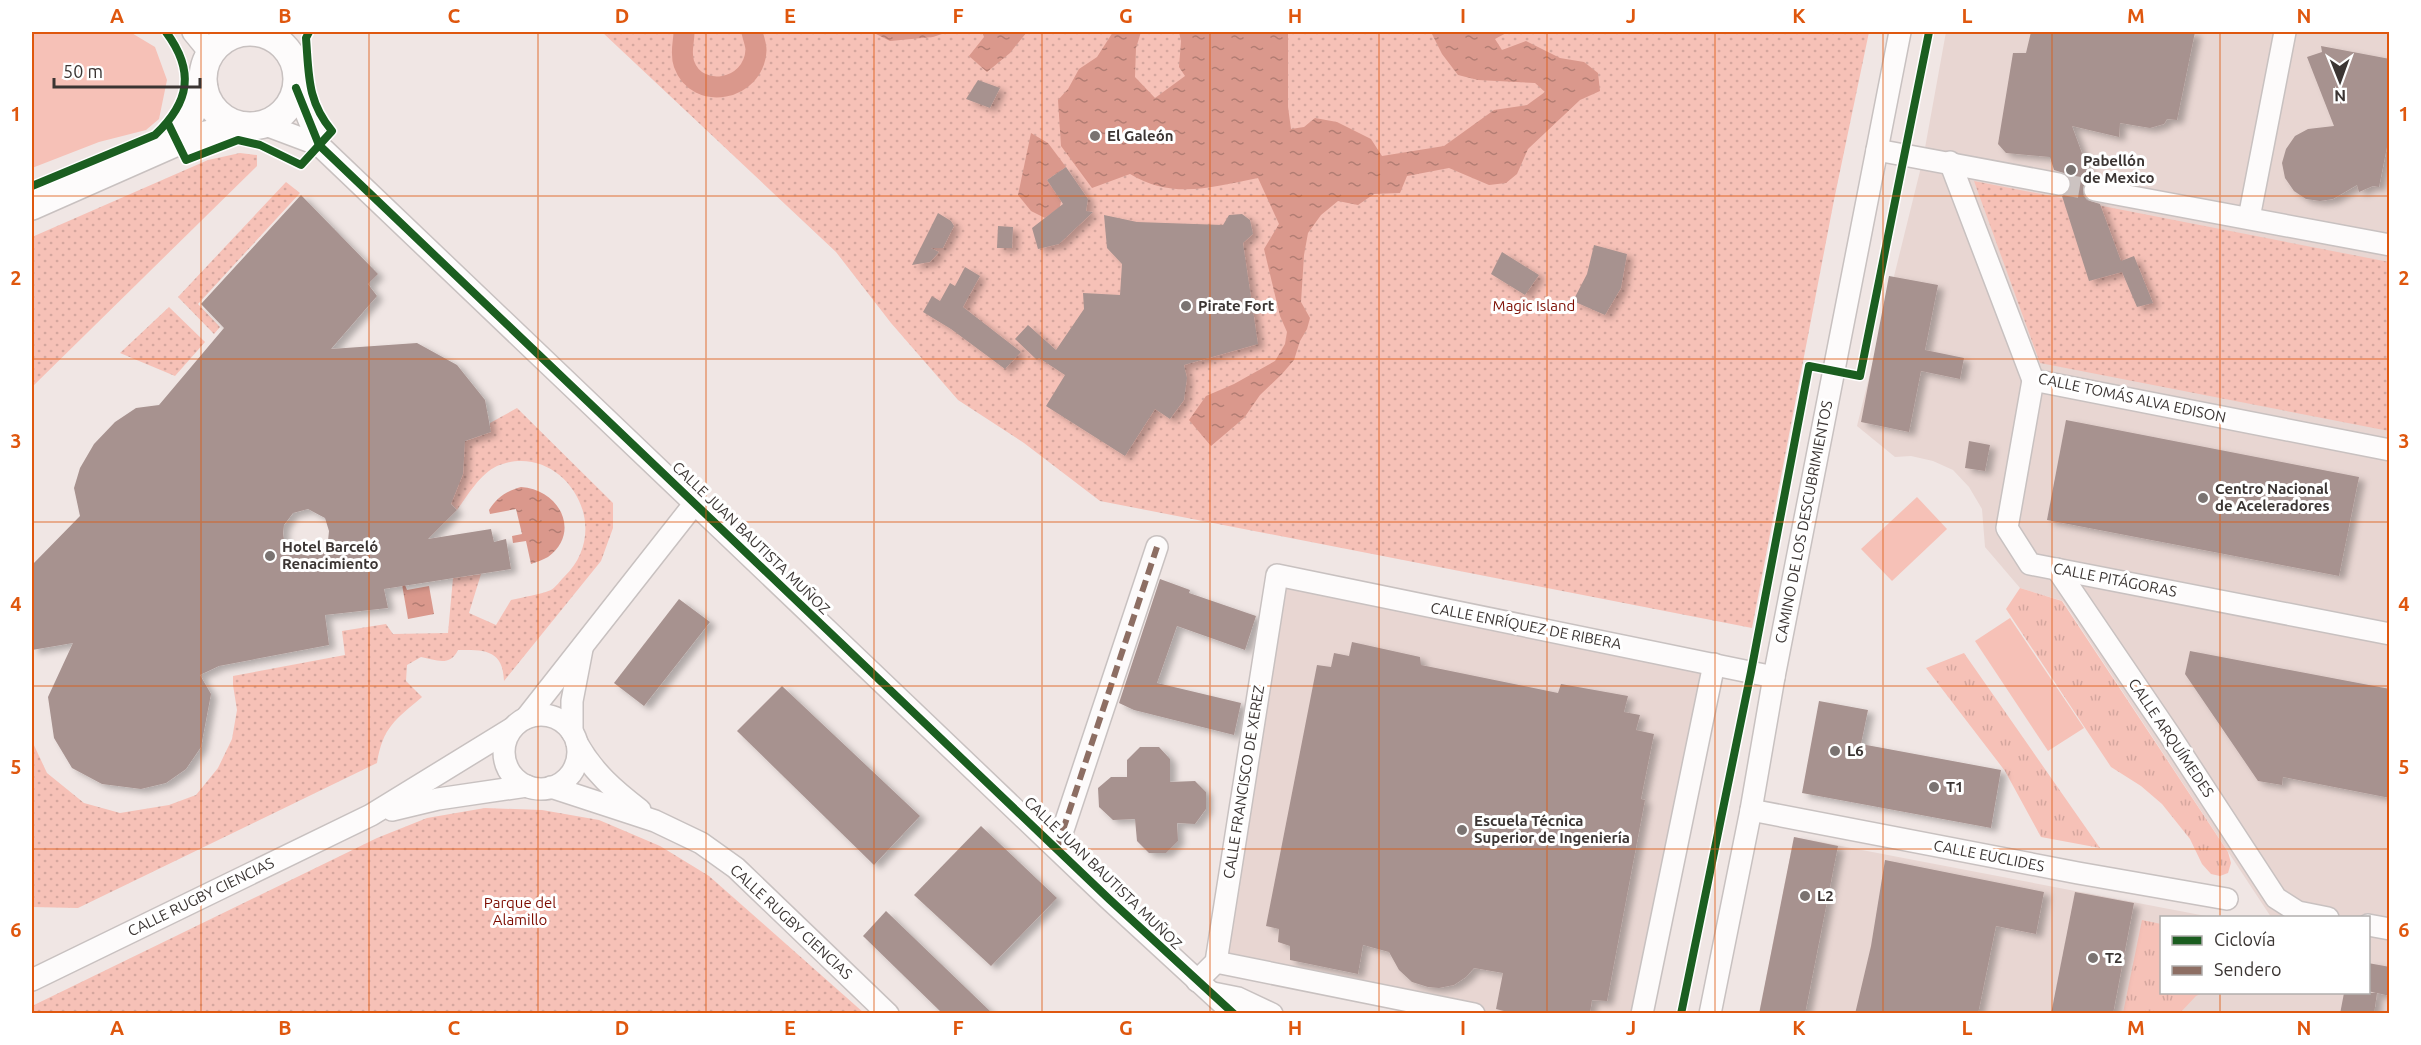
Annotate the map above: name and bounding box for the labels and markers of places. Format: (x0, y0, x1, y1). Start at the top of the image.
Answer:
place label: El Galeón (1107, 127, 1174, 144)
marker: El Galeón (1088, 129, 1102, 143)
place label: Pabellón de Mexico (2083, 152, 2155, 186)
marker: Pabellón de Mexico (2064, 163, 2078, 177)
place label: Pirate Fort (1198, 297, 1275, 314)
marker: Pirate Fort (1179, 299, 1193, 313)
place label: Centro Nacional de Aceleradores (2215, 480, 2329, 514)
marker: Centro Nacional de Aceleradores (2196, 491, 2210, 505)
place label: Hotel Barceló Renacimiento (282, 538, 378, 572)
marker: Hotel Barceló Renacimiento (263, 549, 277, 563)
place label: L6 (1847, 742, 1864, 759)
marker: L6 (1828, 744, 1842, 758)
place label: T1 (1946, 778, 1963, 795)
marker: T1 (1927, 780, 1941, 794)
place label: Escuela Técnica Superior de Ingeniería (1474, 812, 1630, 846)
marker: Escuela Técnica Superior de Ingeniería (1455, 823, 1469, 837)
place label: L2 (1817, 887, 1834, 904)
marker: L2 (1798, 889, 1812, 903)
place label: T2 (2105, 949, 2122, 966)
marker: T2 (2086, 951, 2100, 965)

